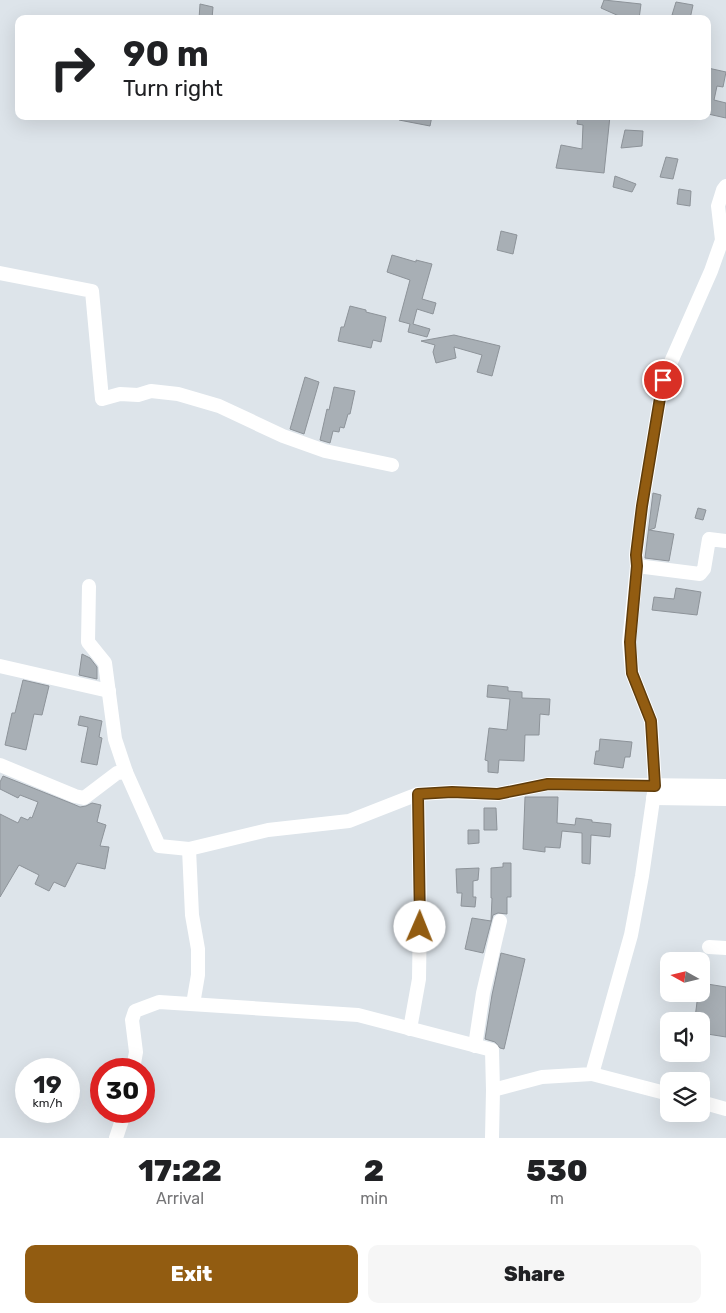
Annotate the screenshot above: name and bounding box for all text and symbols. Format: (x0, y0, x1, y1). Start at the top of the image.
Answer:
text: 90 m (123, 33, 209, 75)
icon: right (40, 35, 105, 100)
text: Turn right (123, 75, 223, 102)
pin (642, 359, 684, 401)
icon: arrive (649, 366, 677, 394)
position arrow (393, 900, 445, 952)
north arrow (660, 952, 710, 1002)
map controls (660, 952, 710, 1122)
button: sound (660, 1012, 710, 1062)
speed limit sign: 30 (90, 1058, 155, 1123)
text: 19 (33, 1070, 62, 1099)
button: layers (660, 1072, 710, 1122)
text: km/h (33, 1096, 62, 1110)
text: 17:22 (138, 1153, 222, 1189)
text: 2 (364, 1153, 384, 1189)
text: 530 (526, 1153, 588, 1189)
text: Arrival (156, 1189, 204, 1208)
text: min (360, 1189, 388, 1208)
text: m (550, 1189, 564, 1208)
button: Exit (25, 1245, 358, 1303)
button: Share (368, 1245, 701, 1303)

